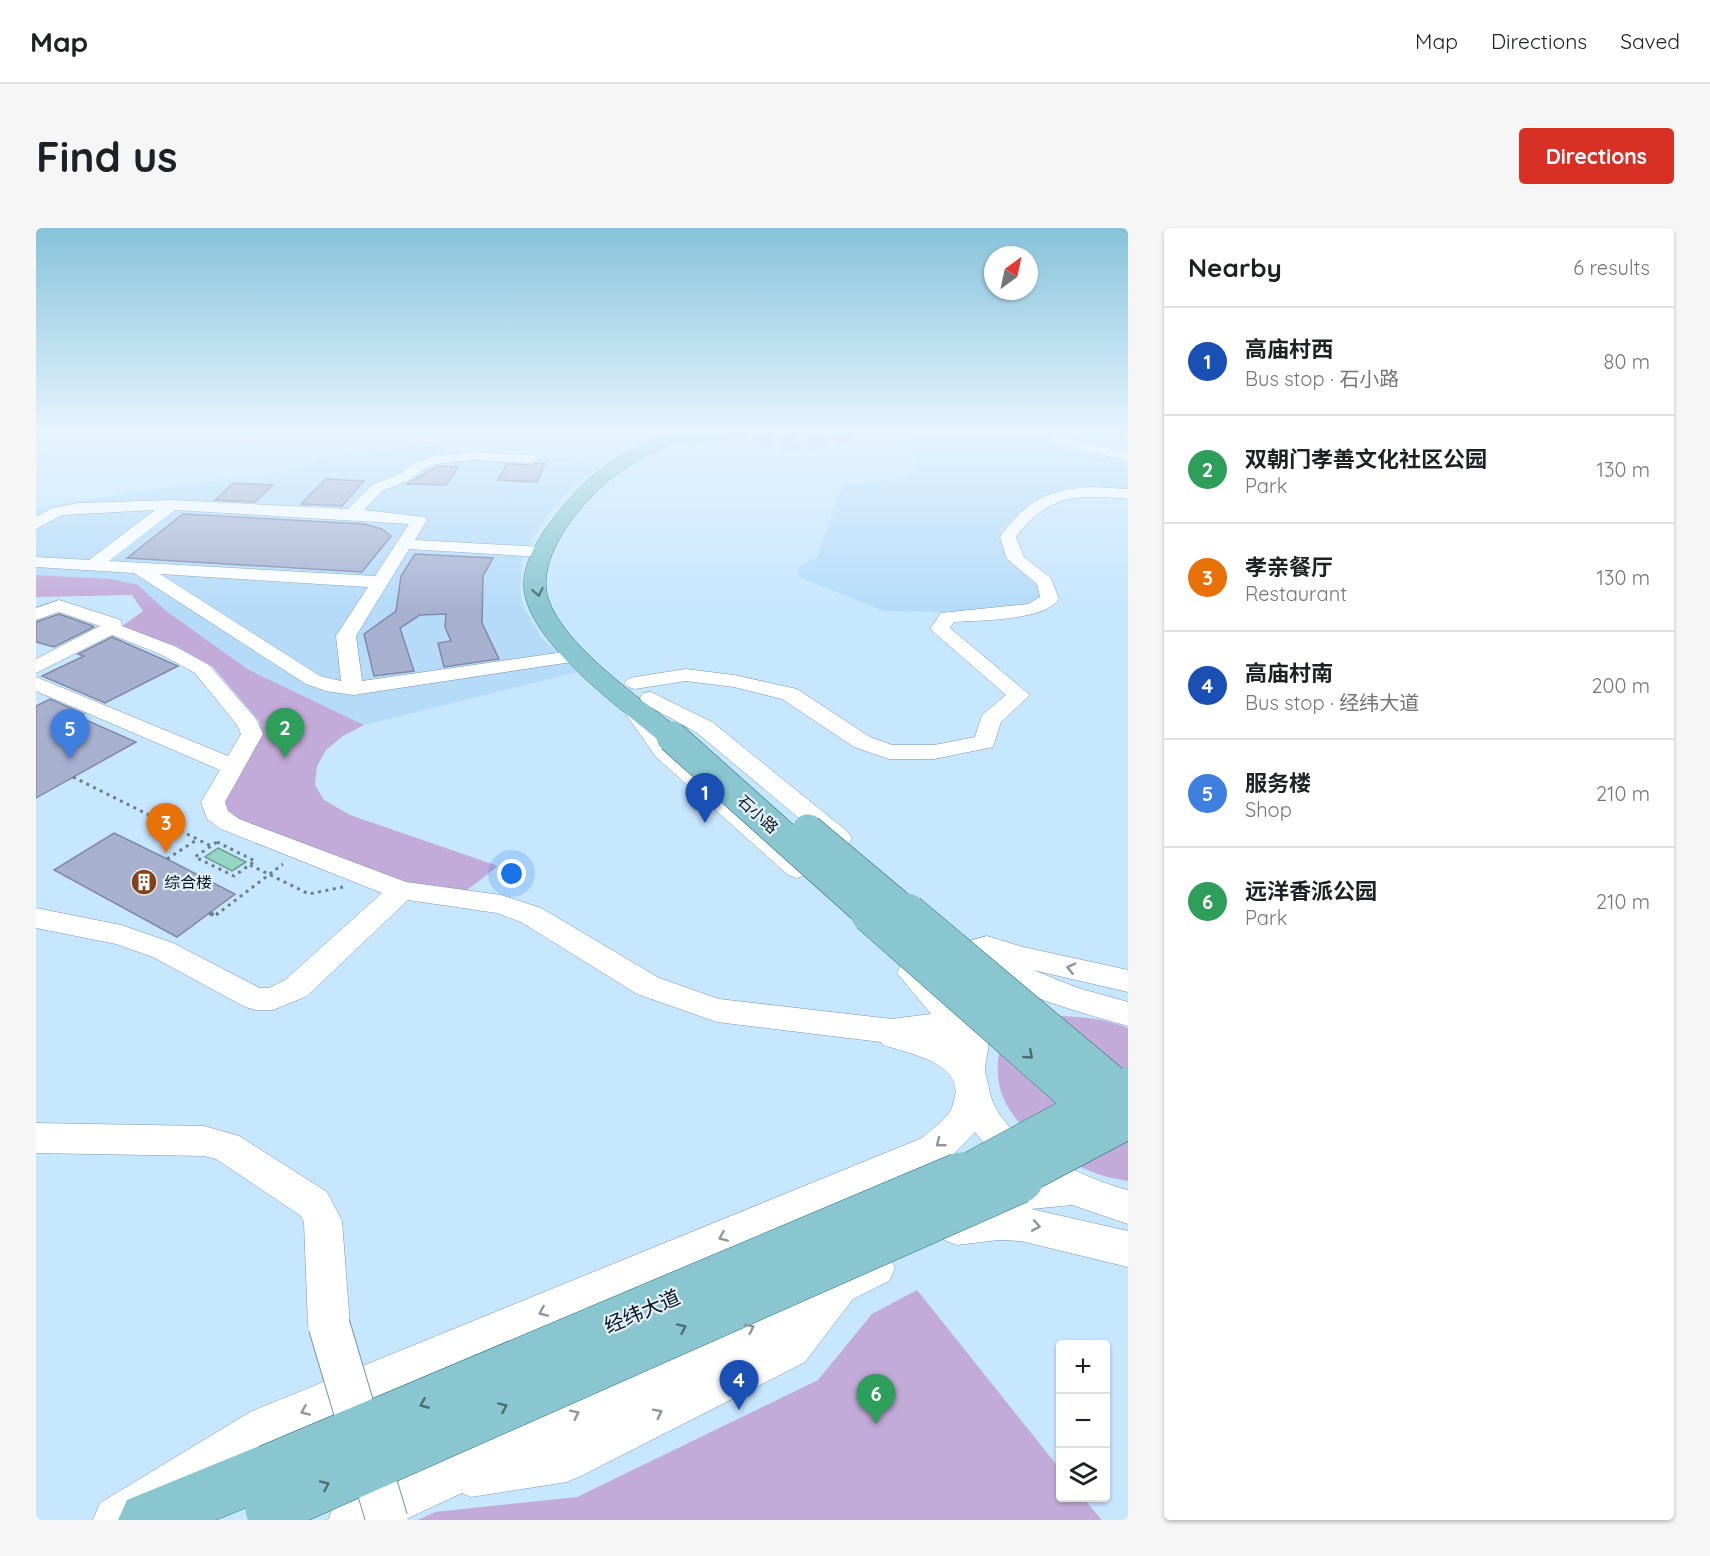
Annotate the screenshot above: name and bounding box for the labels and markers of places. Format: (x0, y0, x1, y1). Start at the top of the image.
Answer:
pin: 2 (266, 708, 304, 758)
pin: 5 (51, 710, 90, 759)
pin: 1 (686, 774, 724, 823)
pin: 3 (146, 804, 186, 853)
building icon: 综合楼 (129, 867, 159, 897)
place label: 综合楼 (164, 872, 212, 892)
pin: 4 (720, 1360, 758, 1410)
pin: 6 (856, 1374, 896, 1424)

